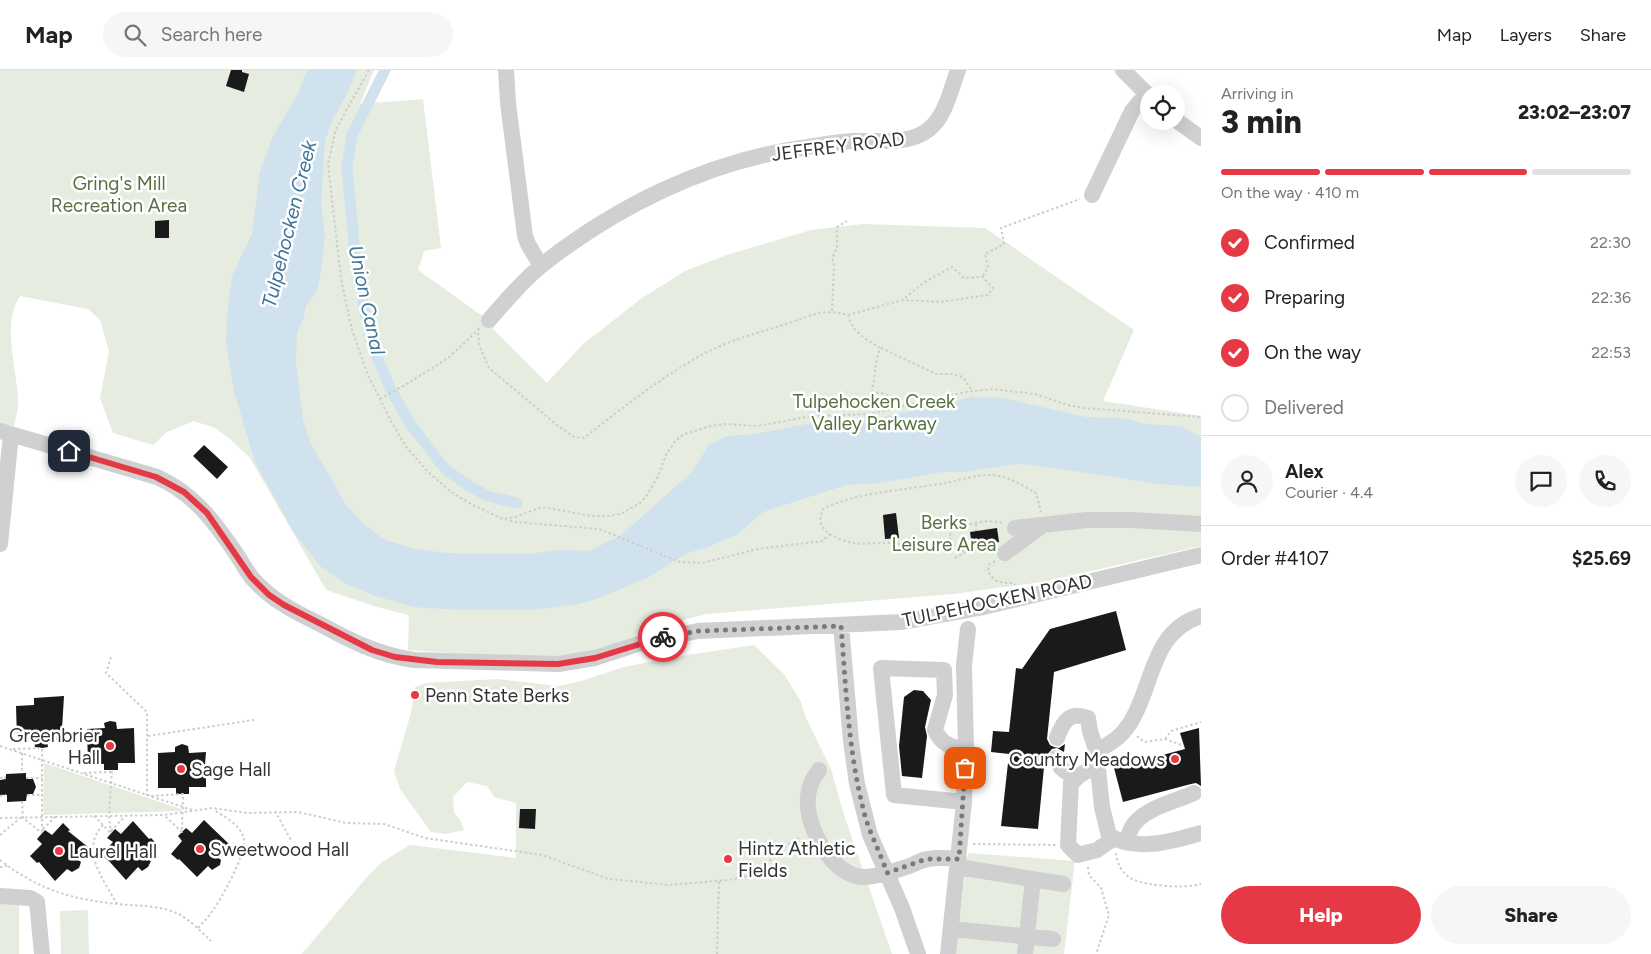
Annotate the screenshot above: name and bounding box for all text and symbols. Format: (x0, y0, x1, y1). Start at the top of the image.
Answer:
search box (103, 12, 453, 57)
text: Map (25, 20, 73, 49)
icon: search (121, 21, 149, 49)
text: Search here (161, 23, 262, 46)
text: Map (1437, 24, 1472, 46)
text: Layers (1500, 24, 1552, 46)
text: Share (1580, 24, 1626, 46)
text: Arriving in (1221, 84, 1293, 103)
map controls (1140, 85, 1185, 130)
button: locate (1140, 85, 1185, 130)
text: 23:02–23:07 (1518, 101, 1631, 124)
text: 3 min (1221, 103, 1302, 141)
street label: JEFFREY ROAD (770, 127, 906, 166)
water label: Tulpehocken Creek (257, 137, 322, 310)
park label: Gring's Mill Recreation Area (51, 172, 187, 217)
text: On the way · 410 m (1221, 183, 1359, 202)
icon: check (1221, 229, 1249, 257)
text: Confirmed (1264, 231, 1355, 254)
text: 22:30 (1590, 233, 1631, 252)
water label: Union Canal (344, 243, 390, 357)
icon: check (1221, 284, 1249, 312)
text: Preparing (1264, 286, 1345, 309)
text: 22:36 (1591, 288, 1631, 307)
icon: check (1221, 339, 1249, 367)
text: On the way (1264, 341, 1361, 364)
text: 22:53 (1591, 343, 1631, 362)
park label: Tulpehocken Creek Valley Parkway (793, 390, 956, 435)
text: Delivered (1264, 396, 1344, 419)
pin (48, 430, 90, 472)
icon: home (55, 437, 83, 465)
button: person (1221, 455, 1273, 507)
button: chat (1515, 455, 1567, 507)
button: phone (1579, 455, 1631, 507)
text: Alex (1285, 460, 1324, 483)
text: Courier · 4.4 (1285, 483, 1373, 502)
park label: Berks Leisure Area (892, 511, 996, 556)
text: Order #4107 (1221, 547, 1329, 570)
text: $25.69 (1572, 547, 1631, 570)
street label: TULPEHOCKEN ROAD (900, 569, 1094, 632)
courier (638, 612, 688, 662)
icon: bike (649, 623, 677, 651)
place label: Penn State Berks (425, 684, 569, 707)
marker: Penn State Berks (409, 689, 421, 701)
place label: Greenbrier Hall (9, 724, 101, 769)
marker: Greenbrier Hall (104, 740, 116, 752)
pin (944, 747, 986, 789)
place label: Country Meadows (1009, 748, 1165, 771)
marker: Country Meadows (1169, 753, 1181, 765)
icon: bag (951, 754, 979, 782)
place label: Sage Hall (191, 758, 271, 781)
marker: Sage Hall (175, 763, 187, 775)
place label: Hintz Athletic Fields (738, 837, 856, 882)
place label: Sweetwood Hall (210, 838, 349, 861)
place label: Laurel Hall (69, 840, 157, 863)
marker: Sweetwood Hall (194, 843, 206, 855)
marker: Laurel Hall (53, 845, 65, 857)
marker: Hintz Athletic Fields (722, 853, 734, 865)
button: Help (1221, 886, 1421, 944)
button: Share (1431, 886, 1631, 944)

